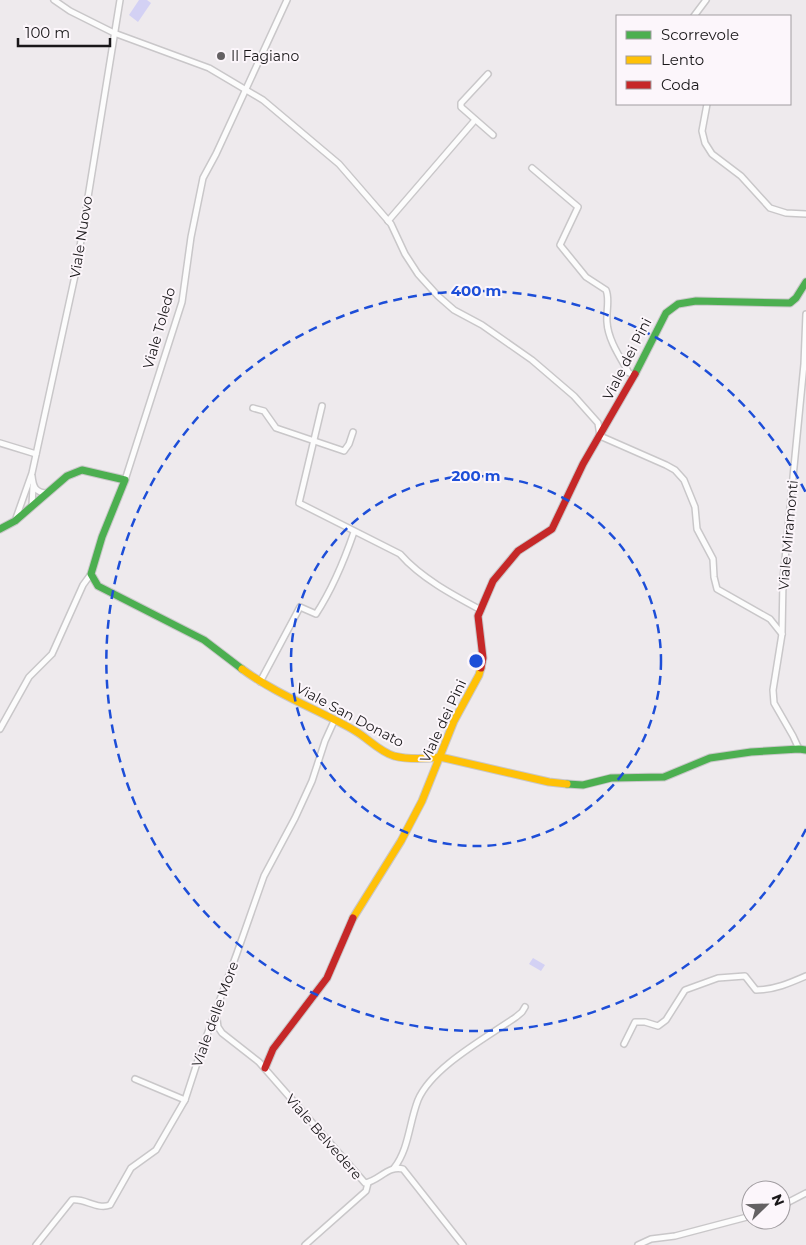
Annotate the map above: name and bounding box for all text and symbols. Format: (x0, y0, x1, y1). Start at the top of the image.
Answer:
scale bar (18, 15, 110, 47)
legend (616, 15, 791, 105)
text: 100 m (25, 23, 70, 42)
text: Scorrevole (661, 25, 739, 44)
place label: Il Fagiano (231, 47, 300, 65)
marker: Il Fagiano (215, 50, 227, 62)
text: Lento (661, 50, 704, 69)
text: Coda (661, 75, 700, 94)
street label: Viale Nuovo (66, 194, 96, 279)
text: 400 m (451, 281, 501, 300)
street label: Viale Toledo (139, 285, 179, 371)
street label: Viale dei Pini (599, 315, 655, 403)
text: 200 m (451, 466, 501, 485)
street label: Viale Miramonti (774, 479, 802, 591)
centre of rings (467, 652, 485, 670)
street label: Viale dei Pini (416, 676, 470, 766)
street label: Viale San Donato (293, 679, 407, 751)
street label: Viale delle More (188, 959, 242, 1069)
street label: Viale Belvedere (282, 1090, 366, 1184)
north arrow (741, 1180, 791, 1230)
text: N (767, 1191, 788, 1209)

